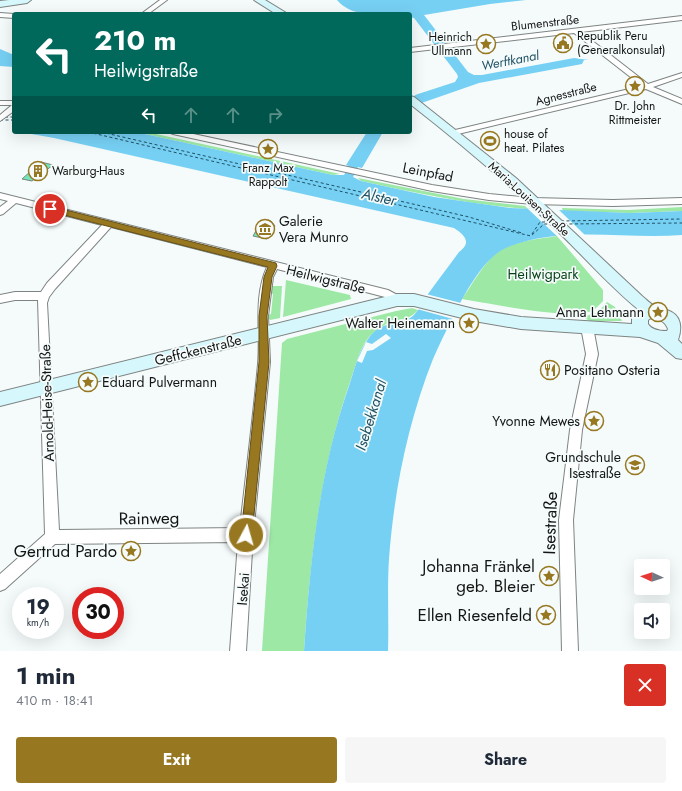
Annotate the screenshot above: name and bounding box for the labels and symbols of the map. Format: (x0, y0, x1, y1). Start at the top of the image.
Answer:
street label: Blumenstraße (510, 10, 580, 36)
place label: Republik Peru (Generalkonsulat) (577, 27, 666, 59)
place label: Heinrich Ullmann (429, 28, 472, 60)
public building icon: Republik Peru (Generalkonsulat) (552, 32, 574, 54)
place icon: Heinrich Ullmann (475, 33, 497, 55)
water label: Werftkanal (480, 45, 542, 75)
place icon: Dr. John Rittmeister (624, 75, 646, 97)
street label: Agnesstraße (533, 78, 599, 110)
place label: Dr. John Rittmeister (609, 97, 662, 129)
place label: house of heat. Pilates (504, 125, 565, 157)
sports icon: house of heat. Pilates (479, 130, 501, 152)
place icon: Franz Max Rappolt (257, 138, 279, 160)
street label: Leinpfad (401, 157, 455, 187)
street label: Maria-Louisen-Straße (484, 157, 574, 241)
place label: Franz Max Rappolt (242, 159, 295, 191)
building icon: Warburg-Haus (27, 160, 49, 182)
place label: Warburg-Haus (52, 162, 125, 180)
water label: Alster (359, 182, 399, 212)
pin (33, 192, 67, 226)
place label: Galerie Vera Munro (279, 211, 349, 247)
museum icon: Galerie Vera Munro (254, 218, 276, 240)
street label: Heilwigstraße (284, 260, 368, 298)
park label: Heilwigpark (508, 264, 579, 284)
place icon: Anna Lehmann (647, 301, 669, 323)
place label: Anna Lehmann (556, 302, 644, 322)
place icon: Walter Heinemann (458, 312, 480, 334)
place label: Walter Heinemann (345, 313, 455, 333)
street label: Geffckenstraße (152, 330, 244, 370)
street label: Arnold-Heise-Straße (35, 344, 59, 462)
restaurant icon: Positano Osteria (539, 359, 561, 381)
place label: Positano Osteria (564, 360, 660, 380)
place icon: Eduard Pulvermann (77, 371, 99, 393)
place label: Eduard Pulvermann (102, 372, 217, 392)
water label: Isebekkanal (350, 376, 392, 453)
place icon: Yvonne Mewes (583, 410, 605, 432)
place label: Yvonne Mewes (492, 411, 580, 431)
place label: Grundschule Isestraße (545, 447, 621, 483)
school or university icon: Grundschule Isestraße (624, 454, 646, 476)
street label: Isestraße (537, 491, 563, 555)
street label: Rainweg (118, 505, 180, 531)
position arrow (225, 514, 267, 556)
place label: Gertrud Pardo (14, 539, 117, 563)
place icon: Gertrud Pardo (120, 540, 142, 562)
place label: Johanna Fränkel geb. Bleier (420, 554, 535, 598)
north arrow (634, 559, 670, 595)
place icon: Johanna Fränkel geb. Bleier (538, 565, 560, 587)
street label: Isekai (232, 572, 254, 606)
speed limit sign: 30 (72, 587, 124, 639)
place label: Ellen Riesenfeld (418, 603, 532, 627)
place icon: Ellen Riesenfeld (535, 604, 557, 626)

